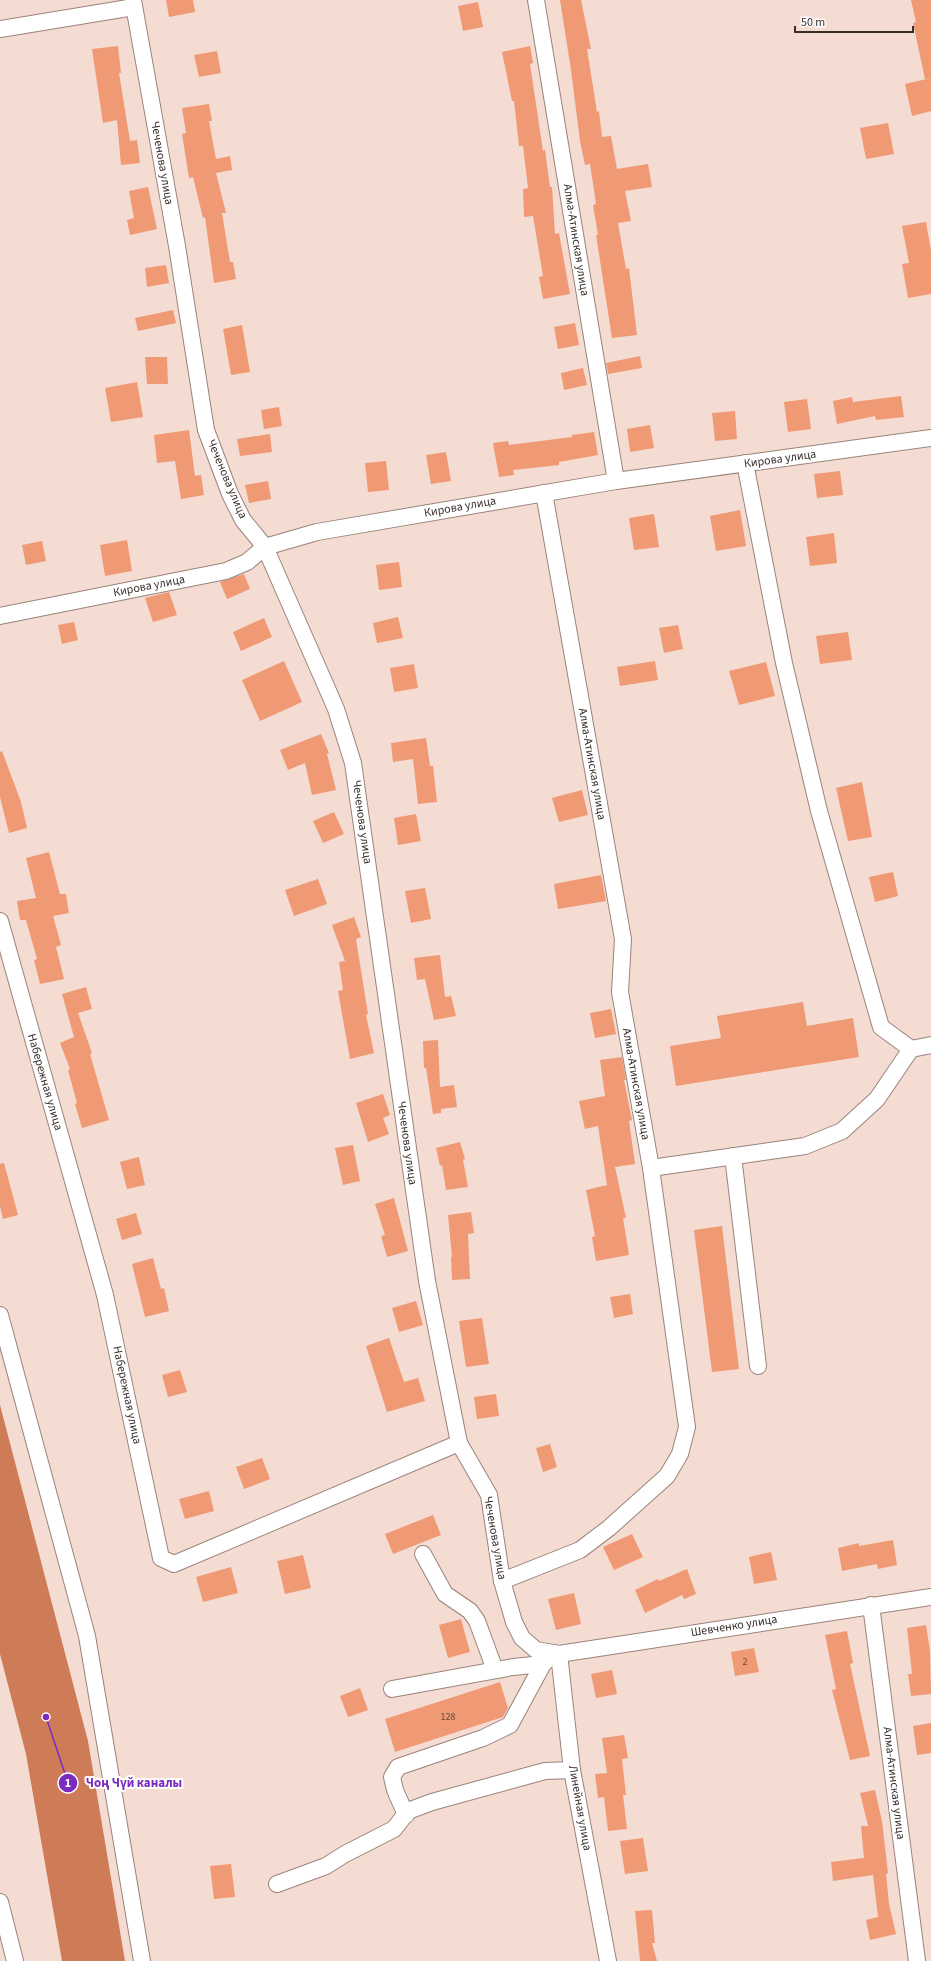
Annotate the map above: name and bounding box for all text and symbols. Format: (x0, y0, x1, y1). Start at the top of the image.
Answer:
scale bar (795, 8, 913, 34)
text: 50 m (801, 14, 825, 31)
street label: Чеченова улица (146, 120, 178, 206)
street label: Алма-Атинская улица (559, 183, 593, 297)
street label: Чеченова улица (203, 437, 251, 521)
street label: Кирова улица (743, 446, 817, 472)
street label: Кирова улица (423, 492, 497, 522)
street label: Кирова улица (112, 571, 186, 601)
street label: Алма-Атинская улица (574, 707, 610, 821)
street label: Чеченова улица (348, 779, 376, 865)
street label: Алма-Атинская улица (618, 1027, 654, 1141)
street label: Набережная улица (23, 1032, 67, 1132)
street label: Чеченова улица (393, 1100, 421, 1186)
street label: Набережная улица (108, 1344, 146, 1446)
street label: Чеченова улица (479, 1495, 511, 1581)
street label: Шевченко улица (690, 1611, 778, 1641)
house number: 2 (743, 1655, 748, 1669)
house number: 128 (441, 1710, 455, 1724)
street label: Алма-Атинская улица (879, 1726, 909, 1840)
street label: Линейная улица (564, 1764, 596, 1852)
callout: Чоң Чүй каналы (58, 1770, 191, 1795)
text: Чоң Чүй каналы (86, 1774, 182, 1792)
text: 1 (65, 1775, 71, 1792)

